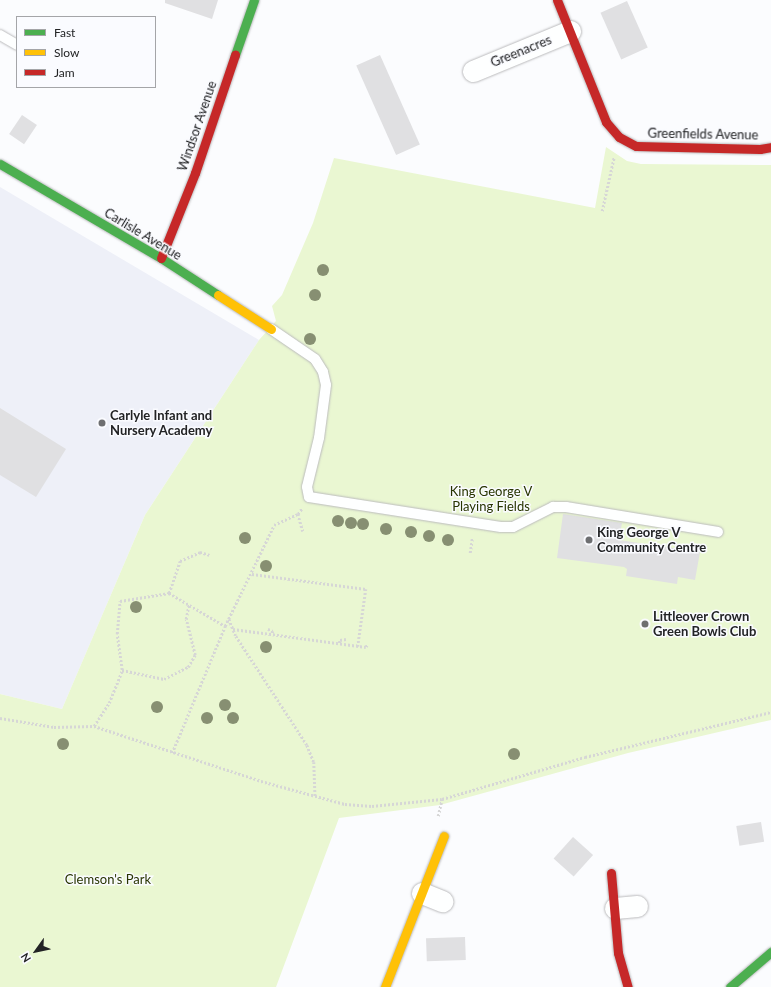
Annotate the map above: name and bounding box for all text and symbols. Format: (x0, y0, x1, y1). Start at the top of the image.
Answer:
legend (16, 16, 156, 88)
text: Fast (54, 25, 75, 40)
street label: Greenacres (488, 32, 554, 70)
text: Slow (54, 45, 79, 60)
text: Jam (54, 65, 75, 80)
street label: Windsor Avenue (174, 78, 220, 174)
street label: Greenfields Avenue (647, 125, 759, 143)
street label: Carlisle Avenue (101, 205, 185, 263)
place label: Carlyle Infant and Nursery Academy (110, 408, 213, 439)
marker: Carlyle Infant and Nursery Academy (97, 418, 107, 428)
park label: King George V Playing Fields (450, 484, 532, 515)
place label: King George V Community Centre (597, 525, 707, 556)
marker: King George V Community Centre (584, 535, 594, 545)
place label: Littleover Crown Green Bowls Club (653, 609, 756, 640)
marker: Littleover Crown Green Bowls Club (640, 619, 650, 629)
park label: Clemson's Park (65, 871, 151, 887)
north arrow (16, 931, 56, 971)
text: N (18, 951, 33, 965)

